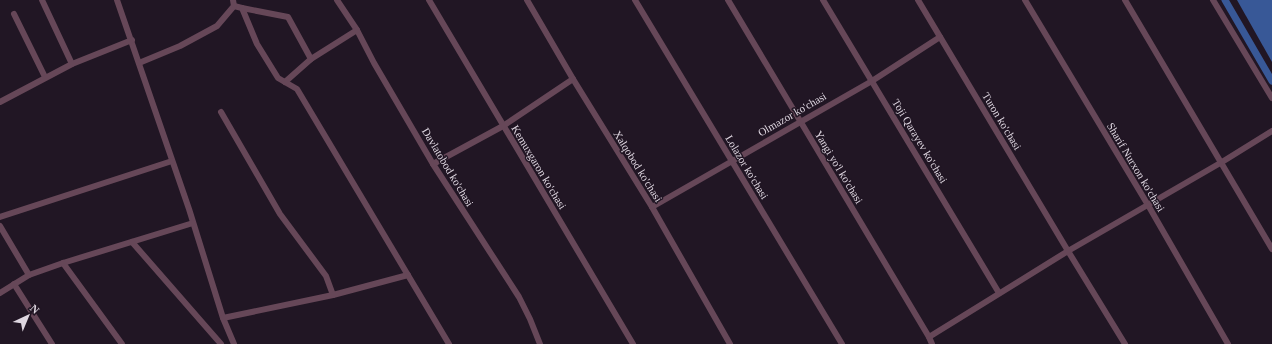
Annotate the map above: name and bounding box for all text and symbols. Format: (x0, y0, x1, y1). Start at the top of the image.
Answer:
street label: Olmazor ko'chasi (756, 90, 828, 138)
street label: Turon ko'chasi (980, 90, 1024, 152)
street label: Toji Qarayev ko'chasi (890, 97, 950, 185)
street label: Sharif Nurxon ko'chasi (1105, 120, 1167, 214)
street label: Kemuxgaron ko'chasi (509, 123, 569, 211)
street label: Davlatobod ko'chasi (420, 125, 476, 209)
street label: Xalqobod ko'chasi (611, 128, 665, 204)
street label: Yangi yo'l ko'chasi (813, 128, 865, 206)
street label: Lolazor ko'chasi (723, 133, 771, 201)
north arrow (8, 296, 48, 336)
text: N (28, 302, 42, 316)

